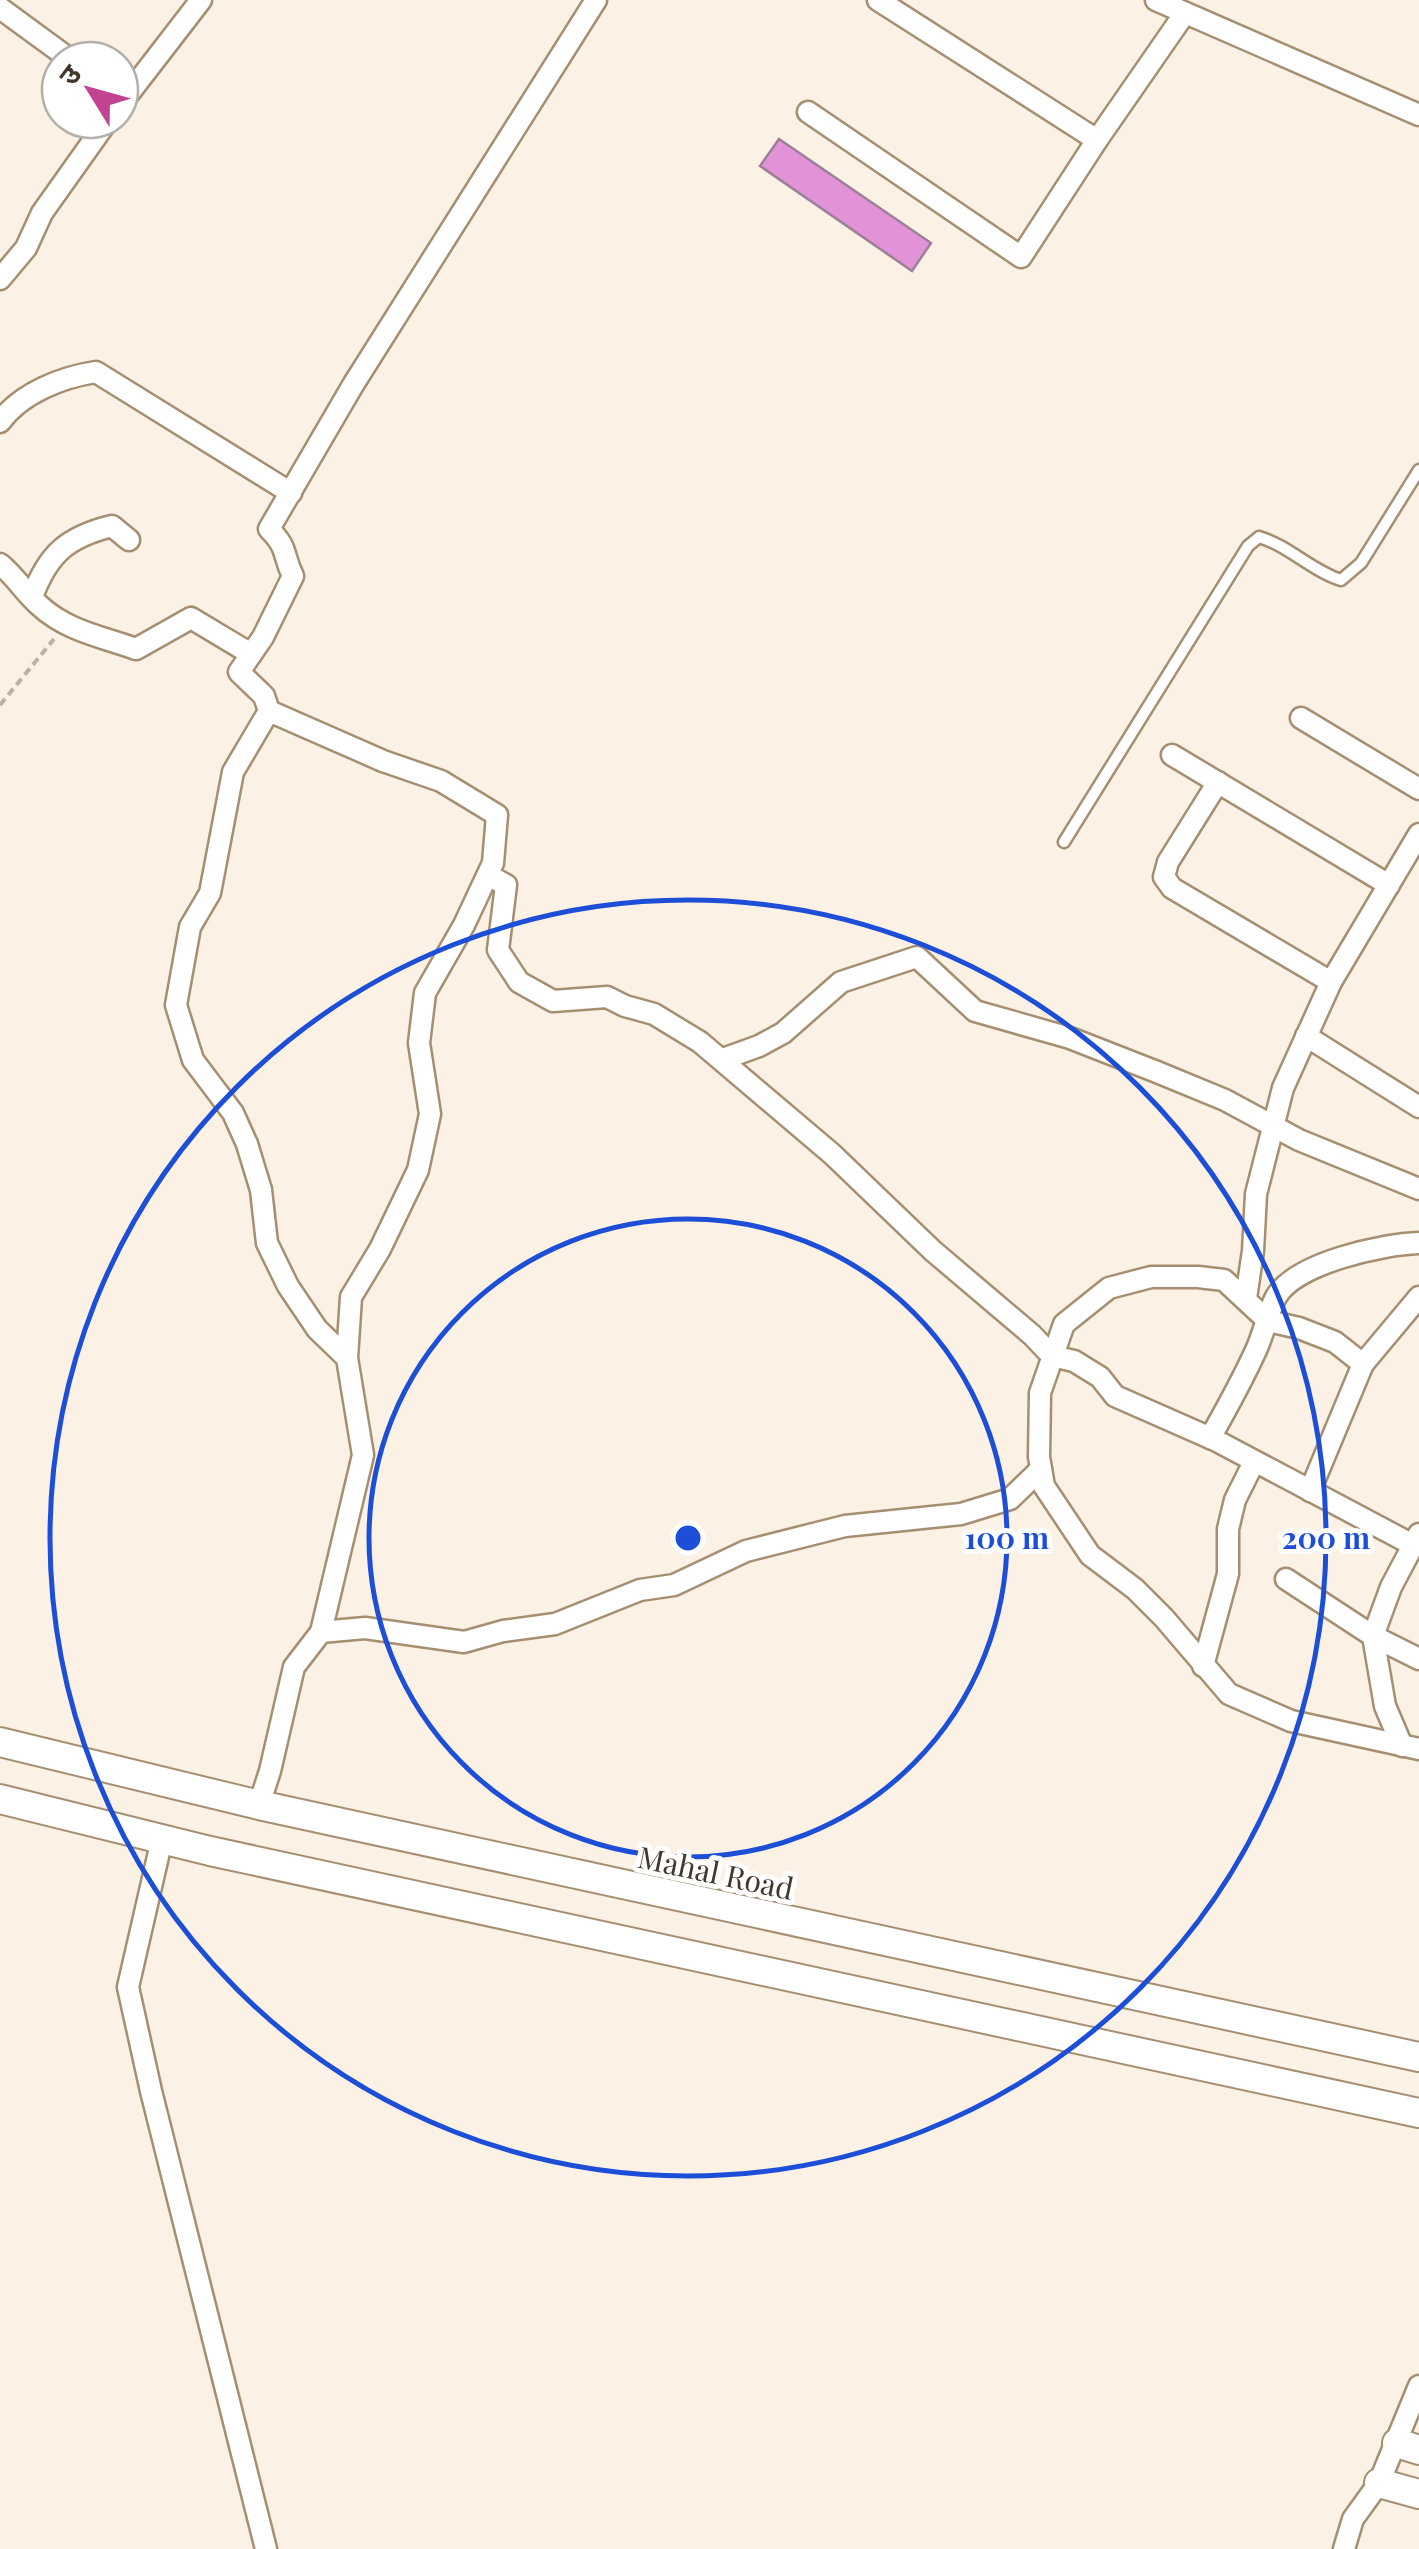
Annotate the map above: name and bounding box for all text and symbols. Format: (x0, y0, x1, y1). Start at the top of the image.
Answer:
north arrow (40, 40, 140, 140)
text: उ (49, 56, 89, 92)
text: 100 m (965, 1517, 1049, 1557)
text: 200 m (1282, 1517, 1370, 1557)
centre of rings (670, 1520, 706, 1556)
street label: Mahal Road (635, 1836, 797, 1908)

